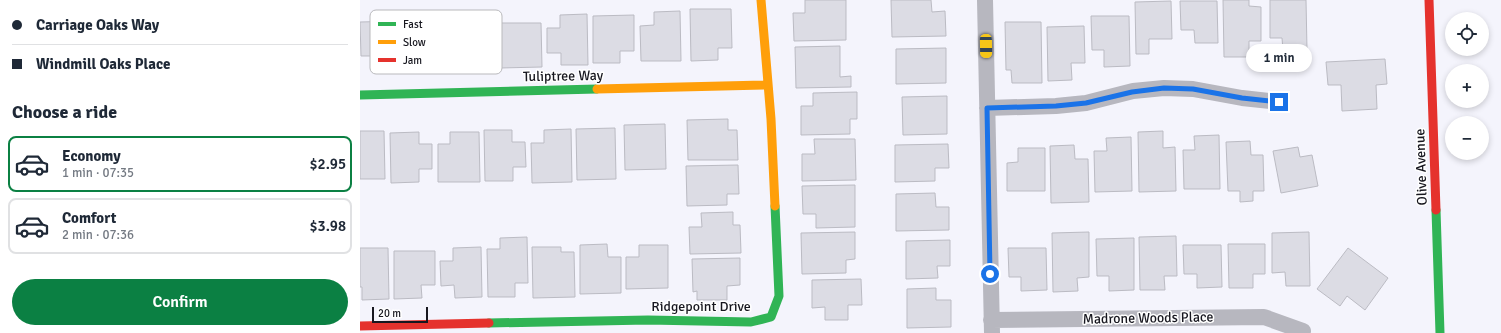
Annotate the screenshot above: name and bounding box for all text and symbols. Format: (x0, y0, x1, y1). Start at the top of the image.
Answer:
legend (370, 10, 502, 74)
map controls (1445, 12, 1489, 160)
button: locate (1445, 12, 1489, 56)
text: Carriage Oaks Way (36, 16, 159, 34)
text: Fast (403, 18, 423, 31)
car (980, 34, 992, 58)
text: Slow (403, 36, 426, 49)
callout: 1 min (1246, 44, 1312, 72)
text: 1 min (1263, 50, 1295, 66)
text: Jam (403, 54, 422, 67)
text: Windmill Oaks Place (36, 55, 170, 73)
button: + (1445, 64, 1489, 108)
street label: Tuliptree Way (523, 67, 604, 85)
route end (1270, 93, 1288, 111)
text: Choose a ride (12, 101, 117, 123)
button: − (1445, 116, 1489, 160)
street label: Olive Avenue (1411, 128, 1431, 206)
icon: car (14, 146, 50, 182)
text: Economy (62, 147, 121, 165)
text: $2.95 (309, 155, 346, 173)
text: 1 min · 07:35 (62, 165, 134, 181)
icon: car (14, 208, 50, 244)
text: Comfort (62, 209, 116, 227)
text: $3.98 (309, 217, 346, 235)
text: 2 min · 07:36 (62, 227, 134, 243)
route start (981, 265, 999, 283)
button: Confirm (12, 279, 348, 325)
street label: Ridgepoint Drive (651, 298, 751, 315)
scale bar (372, 305, 428, 324)
text: 20 m (378, 307, 401, 320)
street label: Madrone Woods Place (1082, 308, 1214, 328)

